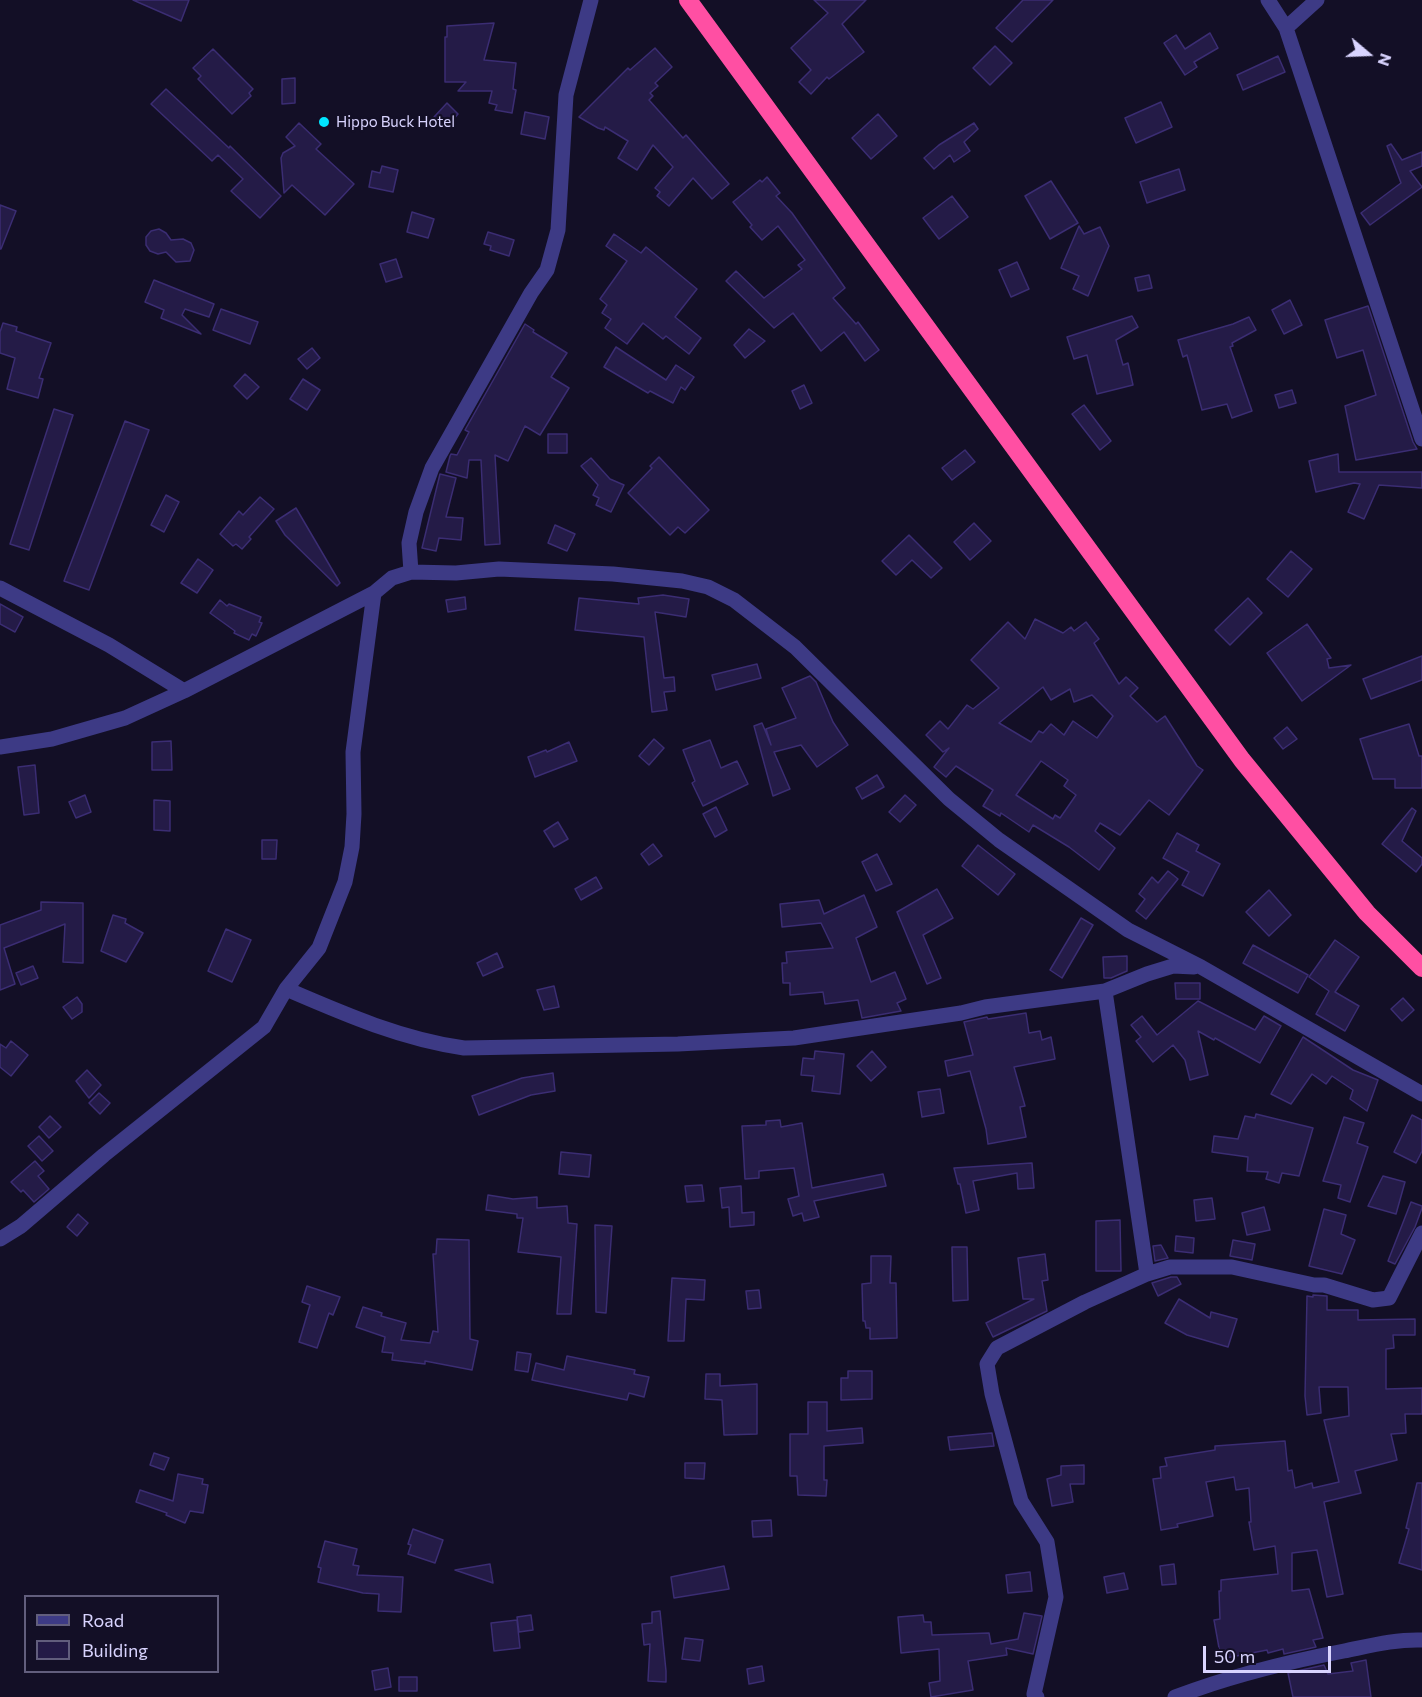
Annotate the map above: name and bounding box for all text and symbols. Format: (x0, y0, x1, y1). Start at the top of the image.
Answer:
north arrow (1338, 24, 1398, 84)
text: N (1375, 51, 1396, 69)
place label: Hippo Buck Hotel (336, 113, 455, 131)
marker: Hippo Buck Hotel (317, 115, 331, 129)
legend (24, 1595, 219, 1673)
text: Road (82, 1609, 124, 1631)
scale bar (1206, 1634, 1334, 1672)
text: Building (82, 1639, 148, 1661)
text: 50 m (1214, 1645, 1255, 1667)

